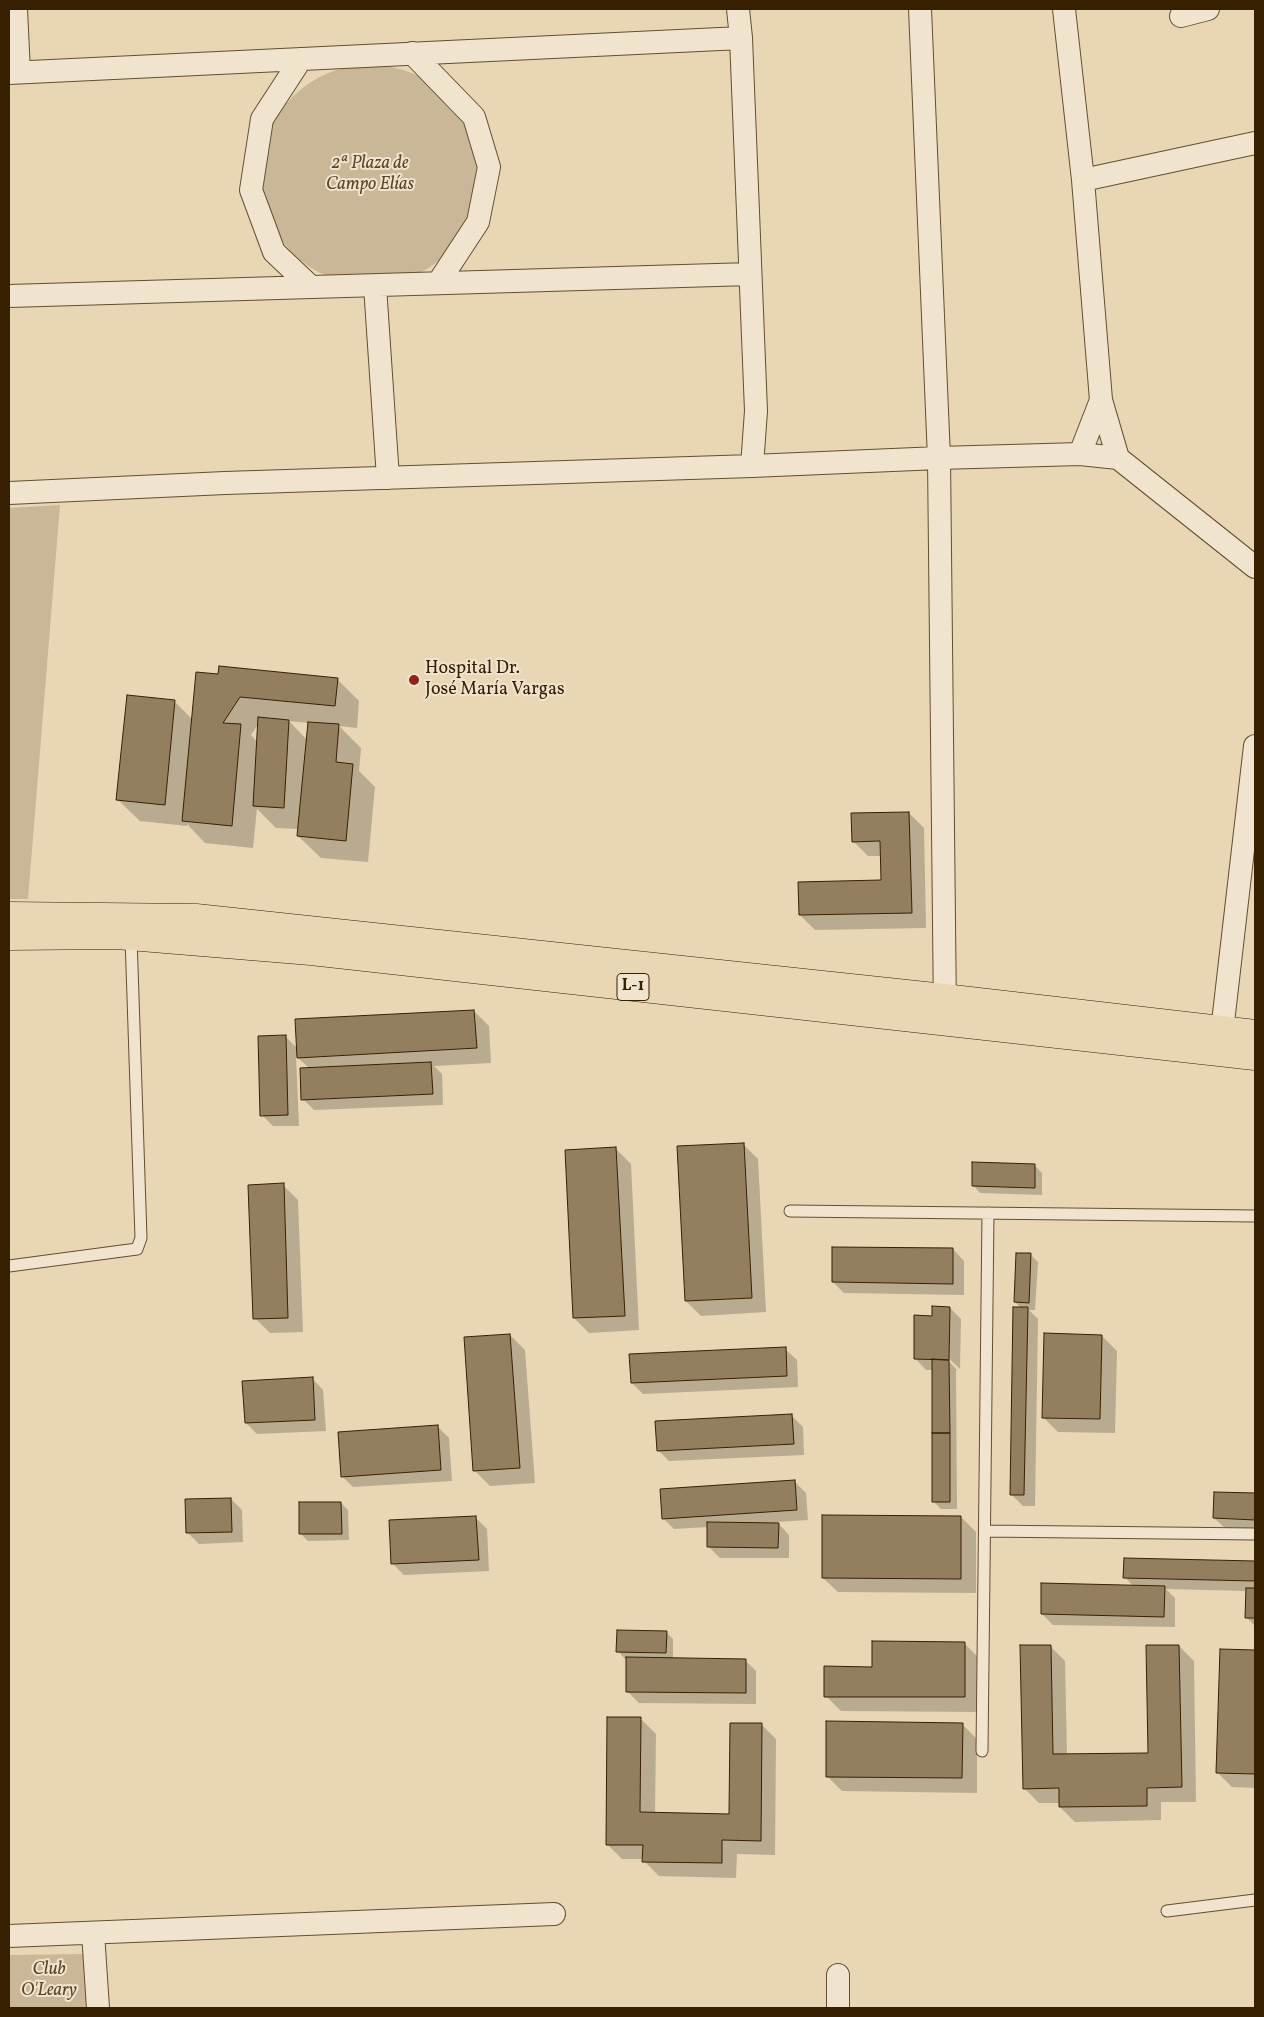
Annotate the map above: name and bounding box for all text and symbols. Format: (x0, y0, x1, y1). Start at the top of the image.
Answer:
park label: 2ª Plaza de Campo Elías (326, 154, 414, 196)
place label: Hospital Dr. José María Vargas (425, 659, 565, 702)
marker: Hospital Dr. José María Vargas (407, 673, 421, 687)
road number: L-1 (617, 974, 649, 1000)
park label: Club O'Leary (21, 1960, 77, 2002)

